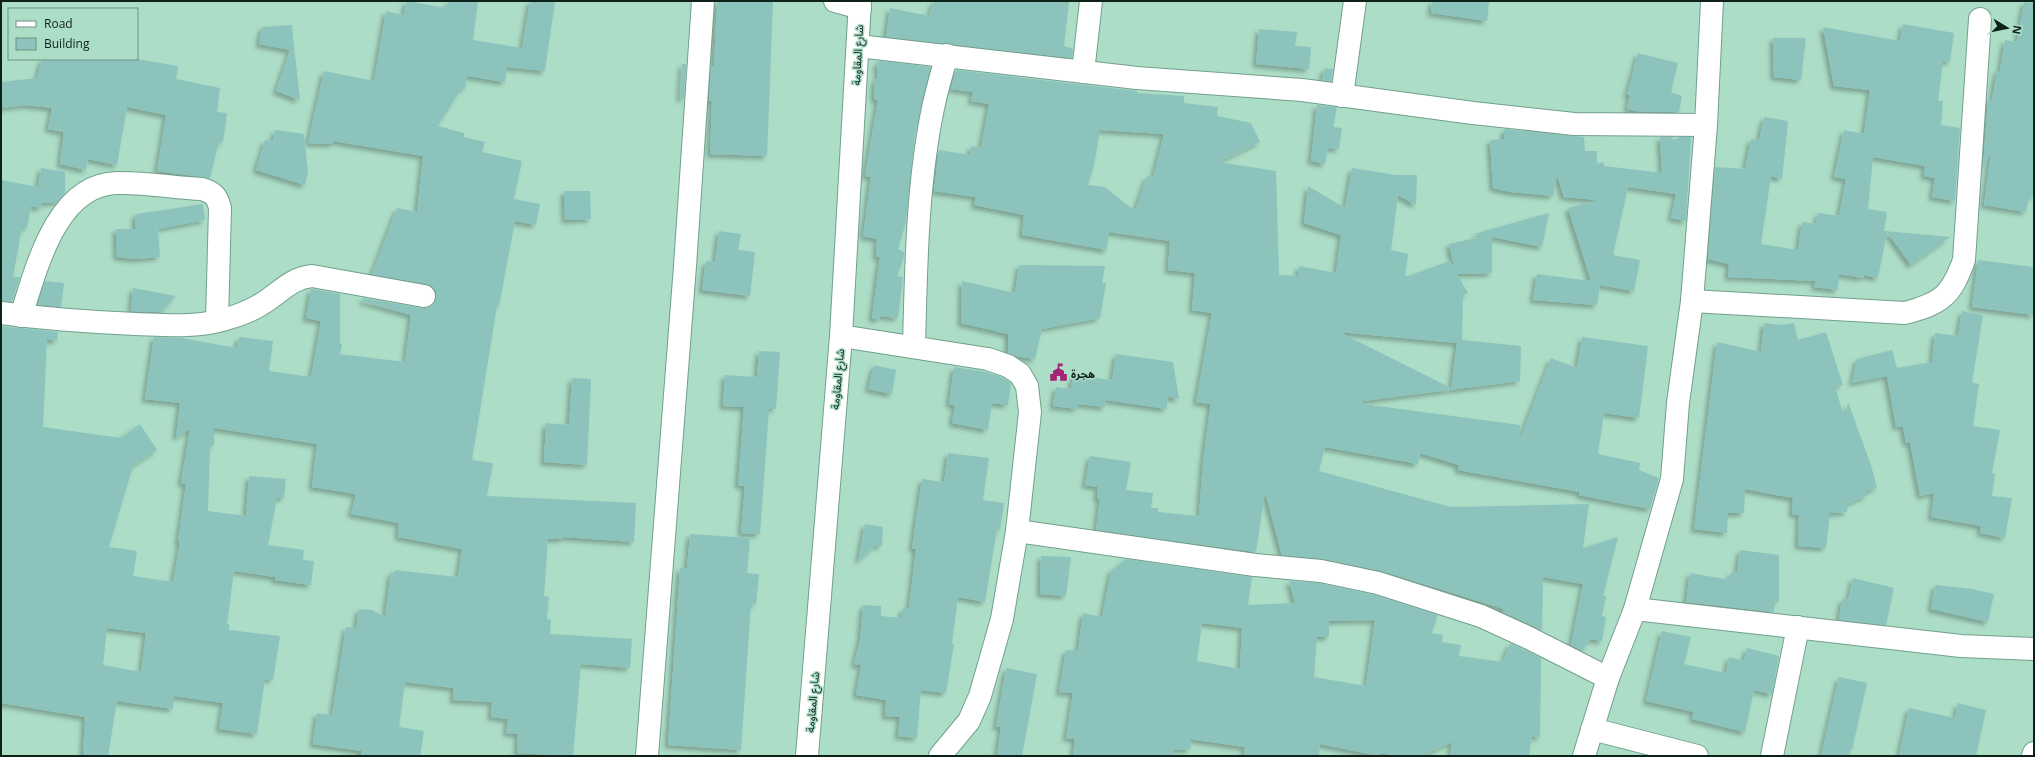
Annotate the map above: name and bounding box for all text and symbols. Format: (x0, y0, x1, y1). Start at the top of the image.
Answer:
legend (8, 8, 138, 60)
north arrow (1987, 8, 2027, 48)
text: Road (44, 15, 73, 32)
street label: شارع المقاومة (848, 24, 867, 86)
text: N (2009, 24, 2026, 36)
text: Building (44, 35, 90, 52)
street label: شارع المقاومة (827, 348, 848, 410)
public building icon: هجرة (1048, 363, 1068, 383)
place label: هجرة (1071, 366, 1095, 381)
street label: شارع المقاومة (802, 671, 823, 733)

